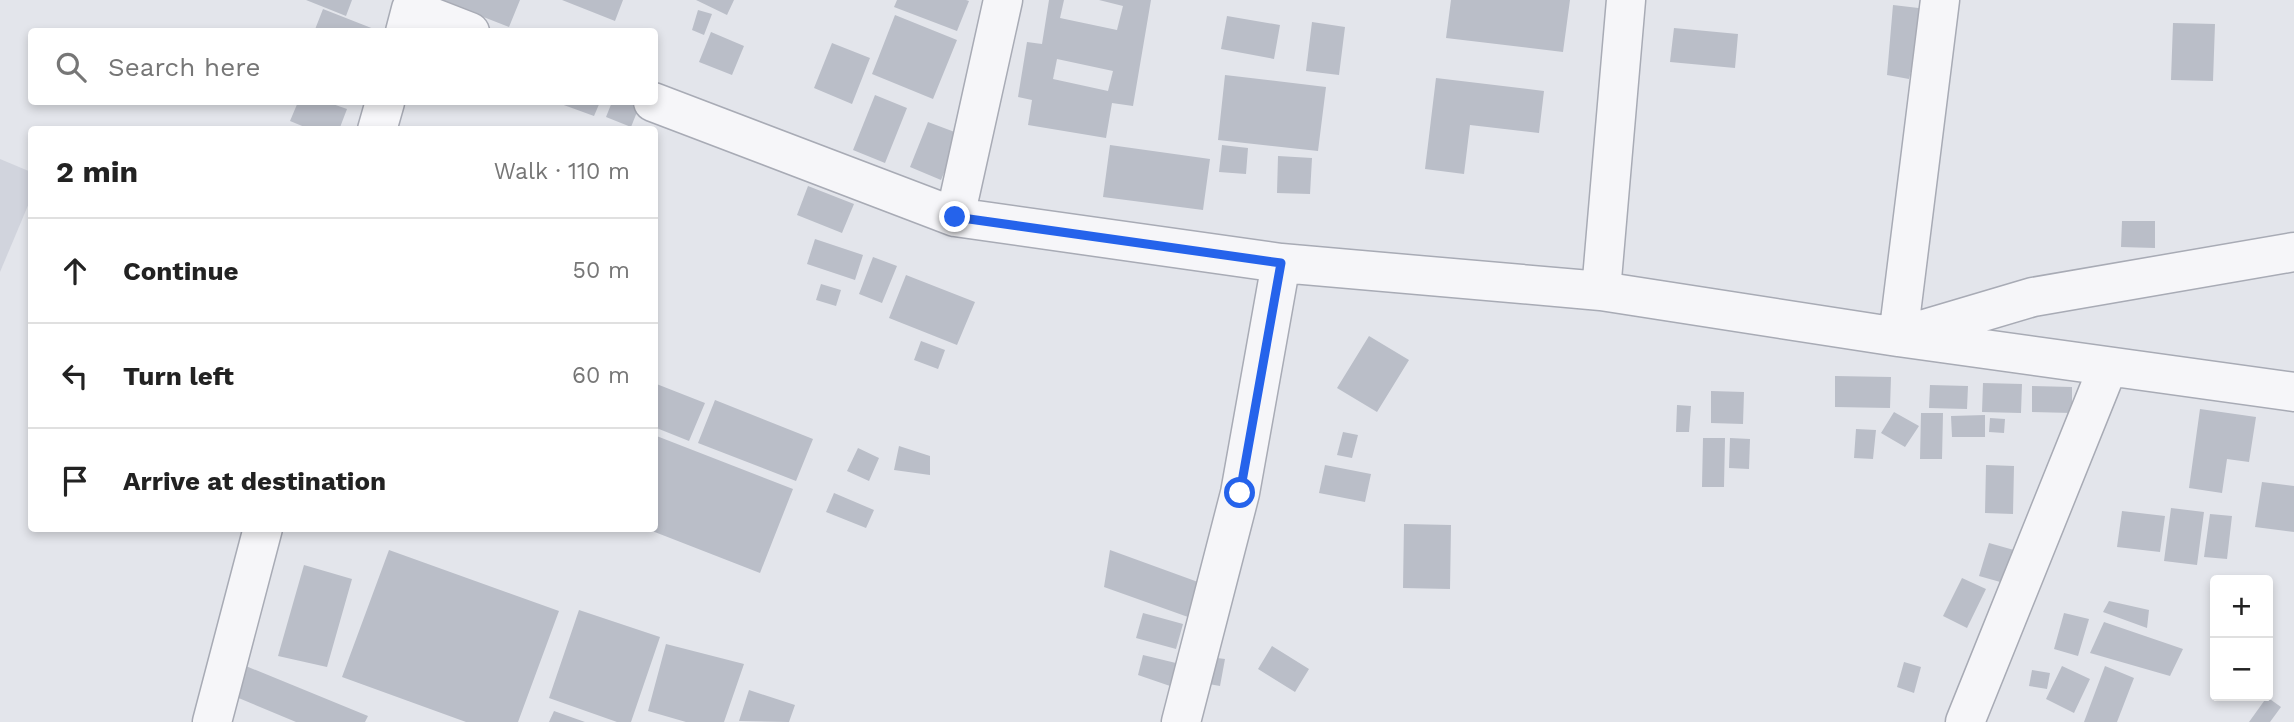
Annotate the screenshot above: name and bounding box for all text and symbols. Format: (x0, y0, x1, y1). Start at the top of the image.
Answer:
search box (28, 28, 658, 105)
icon: search (52, 48, 90, 86)
text: Search here (108, 52, 260, 82)
text: 2 min (56, 154, 138, 189)
text: Walk · 110 m (494, 158, 630, 185)
route end (939, 201, 970, 232)
icon: ahead (56, 252, 94, 290)
text: Continue (123, 256, 239, 286)
text: 50 m (573, 257, 630, 284)
icon: left (56, 357, 94, 395)
text: Turn left (123, 361, 234, 391)
text: 60 m (572, 362, 630, 389)
icon: arrive (56, 462, 94, 500)
text: Arrive at destination (123, 466, 386, 496)
route start (1224, 477, 1255, 508)
map controls (2210, 575, 2273, 701)
button: + (2210, 575, 2273, 638)
button: − (2210, 638, 2273, 701)

